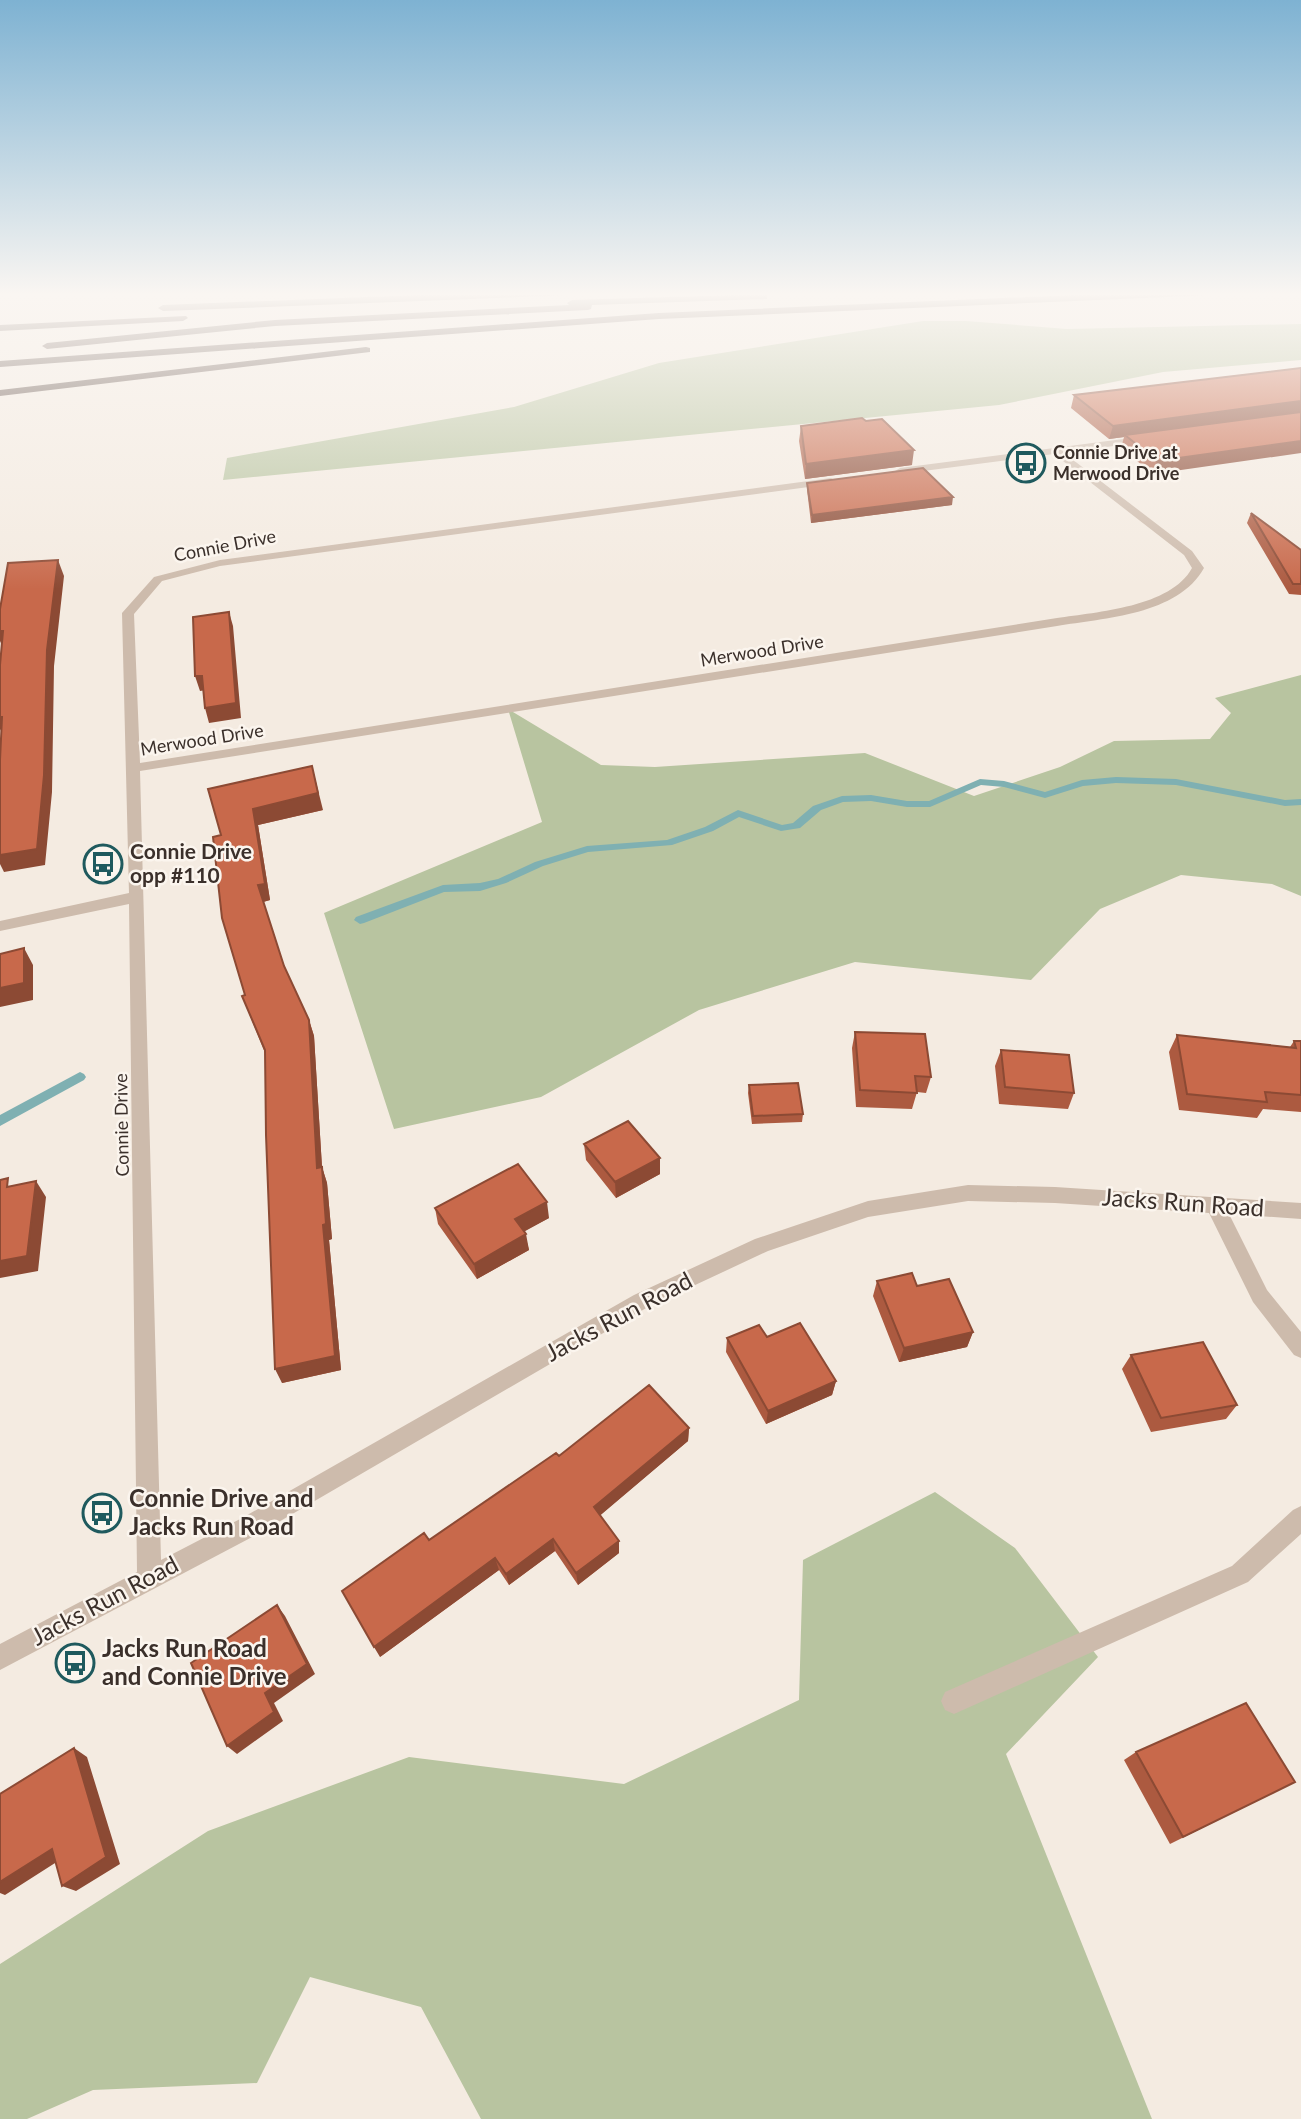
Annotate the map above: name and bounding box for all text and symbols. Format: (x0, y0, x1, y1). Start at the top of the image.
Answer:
place label: Connie Drive at Merwood Drive (1053, 441, 1180, 484)
bus stop icon: Connie Drive at Merwood Drive (1005, 442, 1047, 484)
street label: Connie Drive (172, 524, 278, 566)
street label: Merwood Drive (699, 629, 825, 671)
street label: Merwood Drive (139, 718, 265, 760)
place label: Connie Drive opp #110 (130, 838, 252, 887)
bus stop icon: Connie Drive opp #110 (82, 843, 124, 885)
street label: Connie Drive (109, 1073, 133, 1177)
street label: Jacks Run Road (1101, 1181, 1265, 1222)
street label: Jacks Run Road (540, 1265, 697, 1367)
place label: Connie Drive and Jacks Run Road (129, 1483, 314, 1540)
bus stop icon: Connie Drive and Jacks Run Road (81, 1492, 123, 1534)
street label: Jacks Run Road (26, 1549, 183, 1651)
place label: Jacks Run Road and Connie Drive (102, 1633, 287, 1690)
bus stop icon: Jacks Run Road and Connie Drive (54, 1642, 96, 1684)

